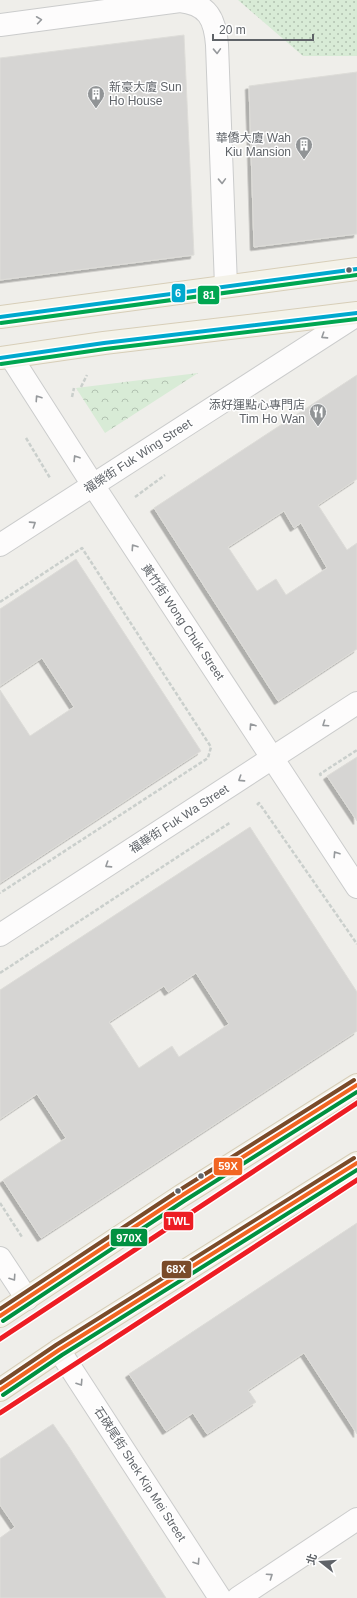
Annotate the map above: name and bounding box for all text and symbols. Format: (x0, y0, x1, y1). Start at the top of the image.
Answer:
one-way arrow (36, 16, 42, 25)
scale bar (213, 16, 313, 42)
text: 20 m (219, 23, 246, 37)
one-way arrow (213, 48, 221, 54)
place label: 新豪大廈 Sun Ho House (109, 80, 182, 108)
building icon: 新豪大廈 Sun Ho House (86, 84, 106, 109)
place label: 華僑大廈 Wah Kiu Mansion (215, 131, 291, 159)
building icon: 華僑大廈 Wah Kiu Mansion (294, 135, 314, 160)
one-way arrow (218, 178, 226, 184)
unlabelled marker (344, 265, 354, 275)
line badge: 6 (171, 283, 186, 303)
line badge: 81 (197, 285, 220, 305)
text: 6 (175, 287, 181, 299)
text: 81 (203, 289, 215, 301)
one-way arrow (321, 331, 328, 339)
one-way arrow (36, 396, 43, 403)
place label: 添好運點心專門店 Tim Ho Wan (209, 398, 305, 426)
restaurant icon: 添好運點心專門店 Tim Ho Wan (308, 402, 328, 427)
street label: 福榮街 Fuk Wing Street (82, 416, 195, 496)
one-way arrow (73, 456, 80, 463)
one-way arrow (29, 522, 36, 529)
one-way arrow (132, 545, 139, 552)
street label: 黃竹街 Wong Chuk Street (139, 561, 228, 683)
one-way arrow (322, 719, 329, 726)
one-way arrow (249, 723, 257, 730)
one-way arrow (238, 775, 245, 782)
street label: 福華街 Fuk Wa Street (127, 781, 232, 856)
one-way arrow (333, 851, 341, 858)
one-way arrow (105, 860, 112, 868)
line badge: 59X (213, 1157, 243, 1176)
text: 59X (218, 1160, 238, 1172)
unlabelled marker (196, 1171, 206, 1181)
unlabelled marker (173, 1186, 183, 1196)
line badge: TWL (163, 1211, 194, 1231)
text: TWL (166, 1215, 190, 1227)
line badge: 970X (110, 1228, 148, 1247)
text: 970X (116, 1232, 143, 1244)
line badge: 68X (161, 1260, 192, 1279)
text: 68X (166, 1263, 186, 1275)
one-way arrow (8, 1274, 15, 1281)
one-way arrow (75, 1379, 83, 1386)
street label: 石硤尾街 Shek Kip Mei Street (91, 1404, 189, 1544)
north arrow (301, 1542, 341, 1582)
text: 北 (304, 1552, 319, 1566)
one-way arrow (192, 1558, 200, 1565)
one-way arrow (266, 1574, 273, 1581)

